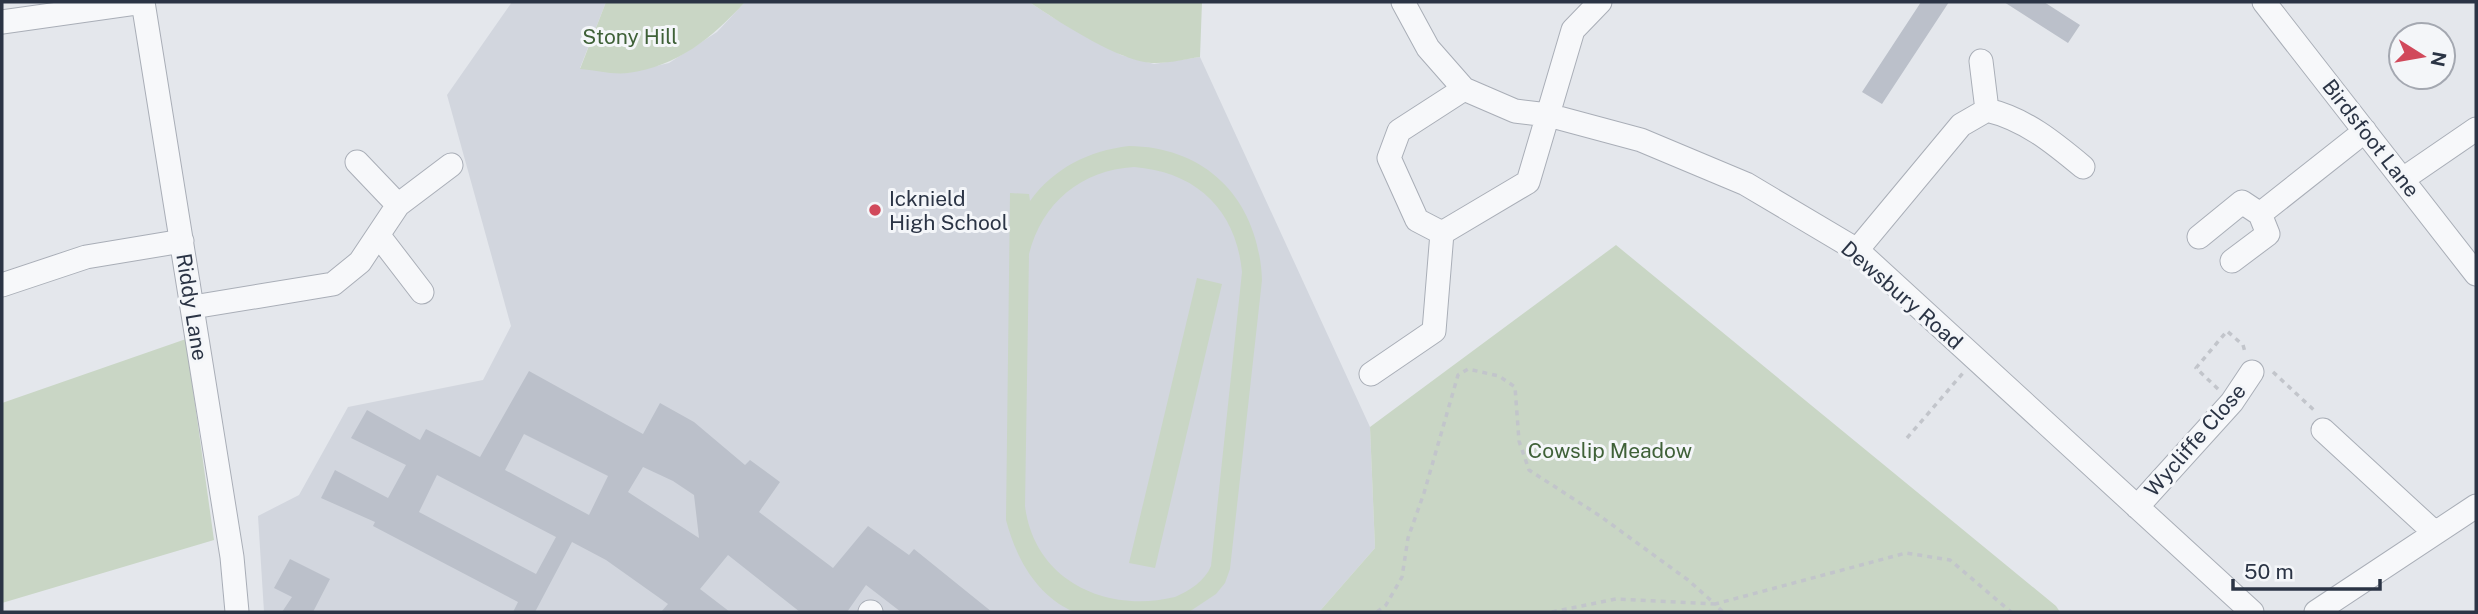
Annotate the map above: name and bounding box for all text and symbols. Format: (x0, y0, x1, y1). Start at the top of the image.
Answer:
north arrow (2387, 21, 2457, 91)
park label: Stony Hill (582, 24, 678, 49)
text: N (2426, 50, 2451, 69)
street label: Birdsfoot Lane (2317, 74, 2425, 202)
place label: Icknield High School (889, 186, 1008, 235)
marker: Icknield High School (867, 202, 883, 218)
street label: Dewsbury Road (1836, 236, 1968, 354)
street label: Riddy Lane (171, 252, 213, 362)
street label: Wycliffe Close (2139, 378, 2251, 502)
park label: Cowslip Meadow (1528, 438, 1692, 463)
scale bar (2233, 548, 2380, 592)
text: 50 m (2244, 559, 2294, 584)

